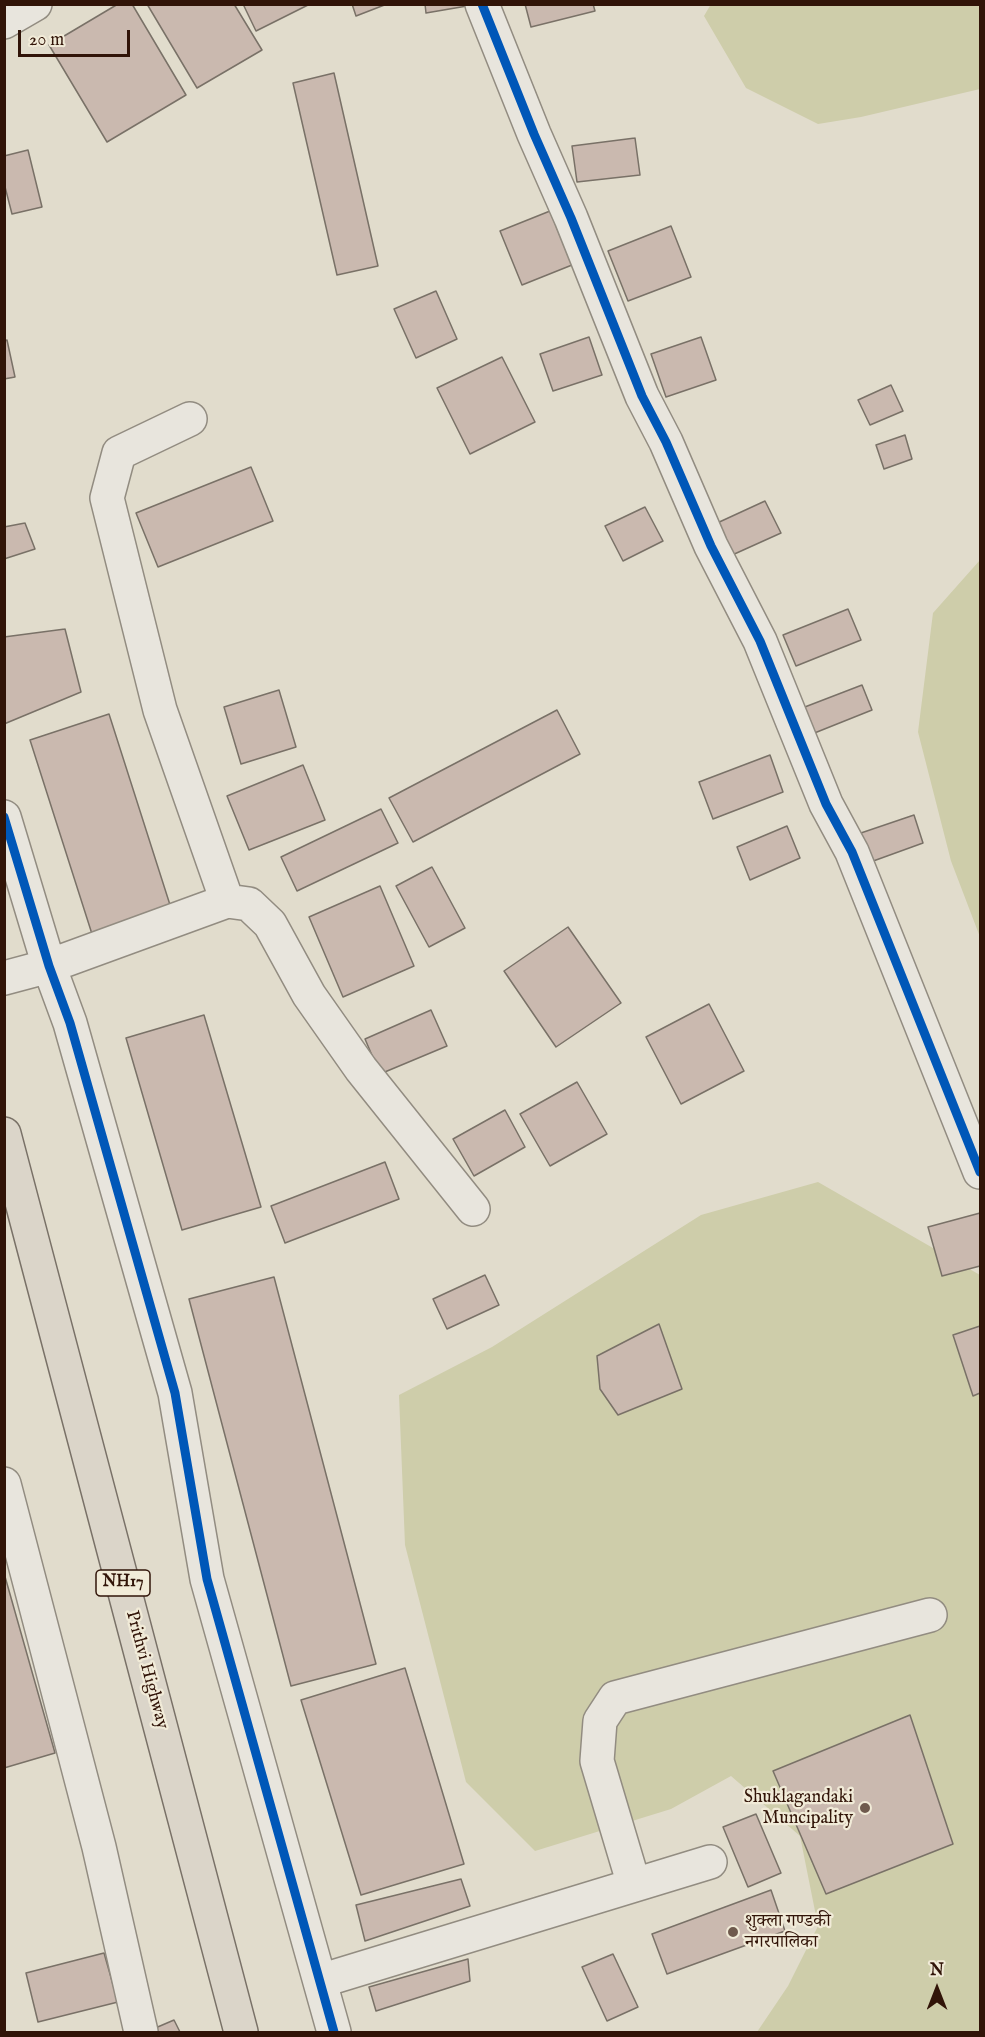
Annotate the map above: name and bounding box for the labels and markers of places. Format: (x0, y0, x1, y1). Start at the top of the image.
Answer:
place label: Shuklagandaki Muncipality (744, 1787, 853, 1830)
marker: Shuklagandaki Muncipality (858, 1801, 872, 1815)
place label: शुक्ला गण्डकी नगरपालिका (745, 1911, 831, 1954)
marker: शुक्ला गण्डकी नगरपालिका (726, 1925, 740, 1939)

